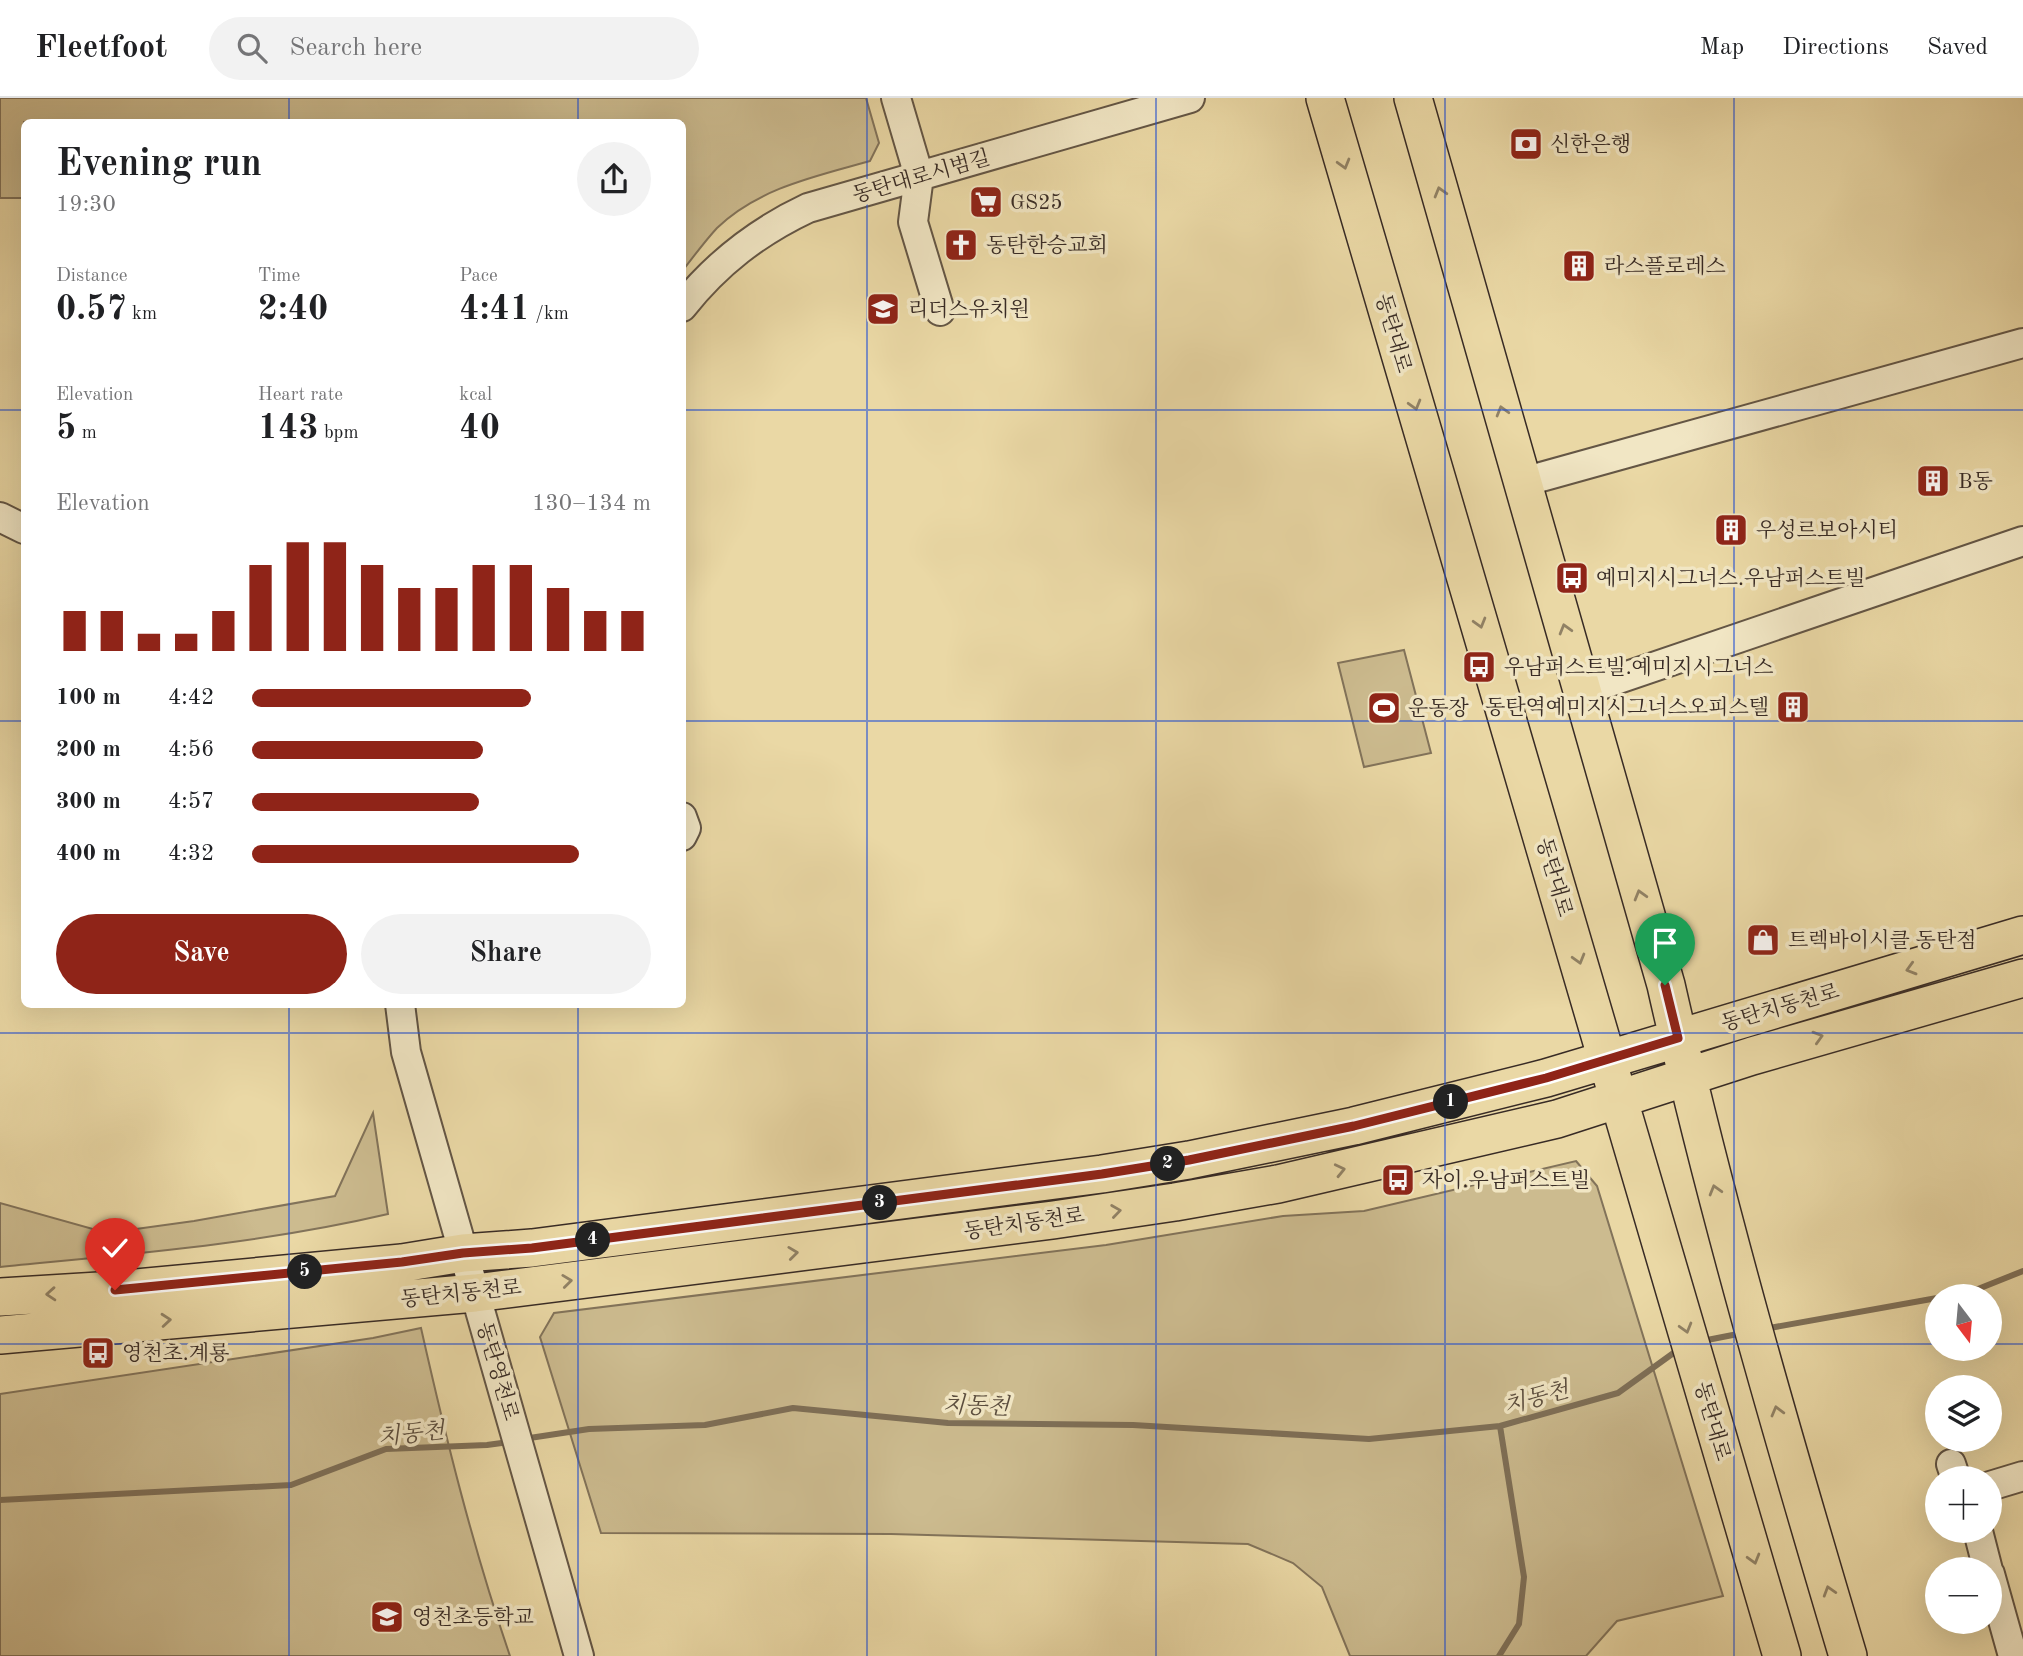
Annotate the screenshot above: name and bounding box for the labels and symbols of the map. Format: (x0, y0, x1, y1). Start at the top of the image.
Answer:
bank icon: 신한은행 (1507, 125, 1545, 163)
place label: 신한은행 (1550, 133, 1631, 156)
street label: 동탄대로시범길 (850, 146, 993, 207)
one-way arrow (1336, 157, 1351, 169)
supermarket icon: GS25 (967, 183, 1005, 221)
one-way arrow (1434, 186, 1449, 198)
place label: GS25 (1010, 193, 1063, 214)
church icon: 동탄한승교회 (942, 226, 980, 264)
place label: 동탄한승교회 (986, 234, 1108, 257)
building icon: 라스플로레스 (1560, 247, 1598, 285)
place label: 라스플로레스 (1604, 255, 1726, 278)
school or university icon: 리더스유치원 (864, 290, 902, 328)
street label: 동탄대로 (1371, 291, 1416, 375)
place label: 리더스유치원 (908, 298, 1030, 321)
one-way arrow (1407, 399, 1422, 411)
one-way arrow (1496, 405, 1511, 417)
building icon: B동 (1914, 462, 1952, 500)
place label: B동 (1958, 471, 1993, 493)
building icon: 우성르보아시티 (1712, 511, 1750, 549)
place label: 우성르보아시티 (1756, 519, 1898, 542)
bus stop icon: 예미지시그너스.우남퍼스트빌 (1553, 559, 1591, 597)
place label: 예미지시그너스.우남퍼스트빌 (1596, 567, 1866, 590)
one-way arrow (1471, 617, 1486, 629)
one-way arrow (1559, 624, 1573, 636)
bus stop icon: 우남퍼스트빌.예미지시그너스 (1460, 648, 1498, 686)
place label: 우남퍼스트빌.예미지시그너스 (1504, 656, 1774, 679)
building icon: 동탄역예미지시그너스오피스텔 (1774, 688, 1812, 726)
sports icon: 운동장 (1365, 689, 1403, 727)
place label: 동탄역예미지시그너스오피스텔 (1485, 696, 1769, 719)
place label: 운동장 (1408, 697, 1470, 720)
street label: 동탄대로 (1532, 835, 1577, 919)
one-way arrow (1634, 890, 1649, 902)
pin (1635, 913, 1695, 985)
shop icon: 트렉바이시클 동탄점 (1744, 921, 1782, 959)
place label: 트렉바이시클 동탄점 (1788, 929, 1976, 952)
one-way arrow (1570, 953, 1585, 965)
one-way arrow (1905, 960, 1917, 975)
street label: 동탄치동천로 (1718, 980, 1842, 1035)
one-way arrow (1811, 1030, 1823, 1045)
pin: 1 (1434, 1084, 1468, 1119)
pin: 2 (1150, 1146, 1186, 1182)
bus stop icon: 자이.우남퍼스트빌 (1379, 1161, 1417, 1199)
one-way arrow (1334, 1164, 1346, 1178)
place label: 자이.우남퍼스트빌 (1422, 1169, 1590, 1192)
one-way arrow (1709, 1184, 1724, 1196)
pin: 3 (862, 1186, 898, 1220)
street label: 동탄치동천로 (962, 1204, 1086, 1243)
one-way arrow (1110, 1204, 1122, 1219)
pin (85, 1218, 145, 1290)
pin: 4 (576, 1222, 610, 1258)
one-way arrow (787, 1245, 799, 1260)
pin: 5 (288, 1254, 322, 1290)
one-way arrow (562, 1274, 573, 1289)
street label: 동탄치동천로 (399, 1276, 523, 1311)
north arrow (1925, 1284, 2002, 1362)
one-way arrow (45, 1286, 56, 1301)
one-way arrow (160, 1313, 171, 1328)
street label: 동탄영천로 (472, 1319, 523, 1423)
one-way arrow (1677, 1322, 1692, 1334)
bus stop icon: 영천초.계룡 (79, 1334, 117, 1372)
place label: 영천초.계룡 (122, 1342, 229, 1365)
water label: 치동천 (1501, 1376, 1573, 1418)
street label: 동탄대로 (1690, 1379, 1735, 1463)
water label: 치동천 (942, 1392, 1012, 1419)
one-way arrow (1770, 1405, 1785, 1417)
water label: 치동천 (377, 1417, 447, 1449)
one-way arrow (1745, 1553, 1760, 1565)
one-way arrow (1822, 1585, 1837, 1597)
school or university icon: 영천초등학교 (368, 1598, 406, 1636)
place label: 영천초등학교 (412, 1606, 534, 1629)

